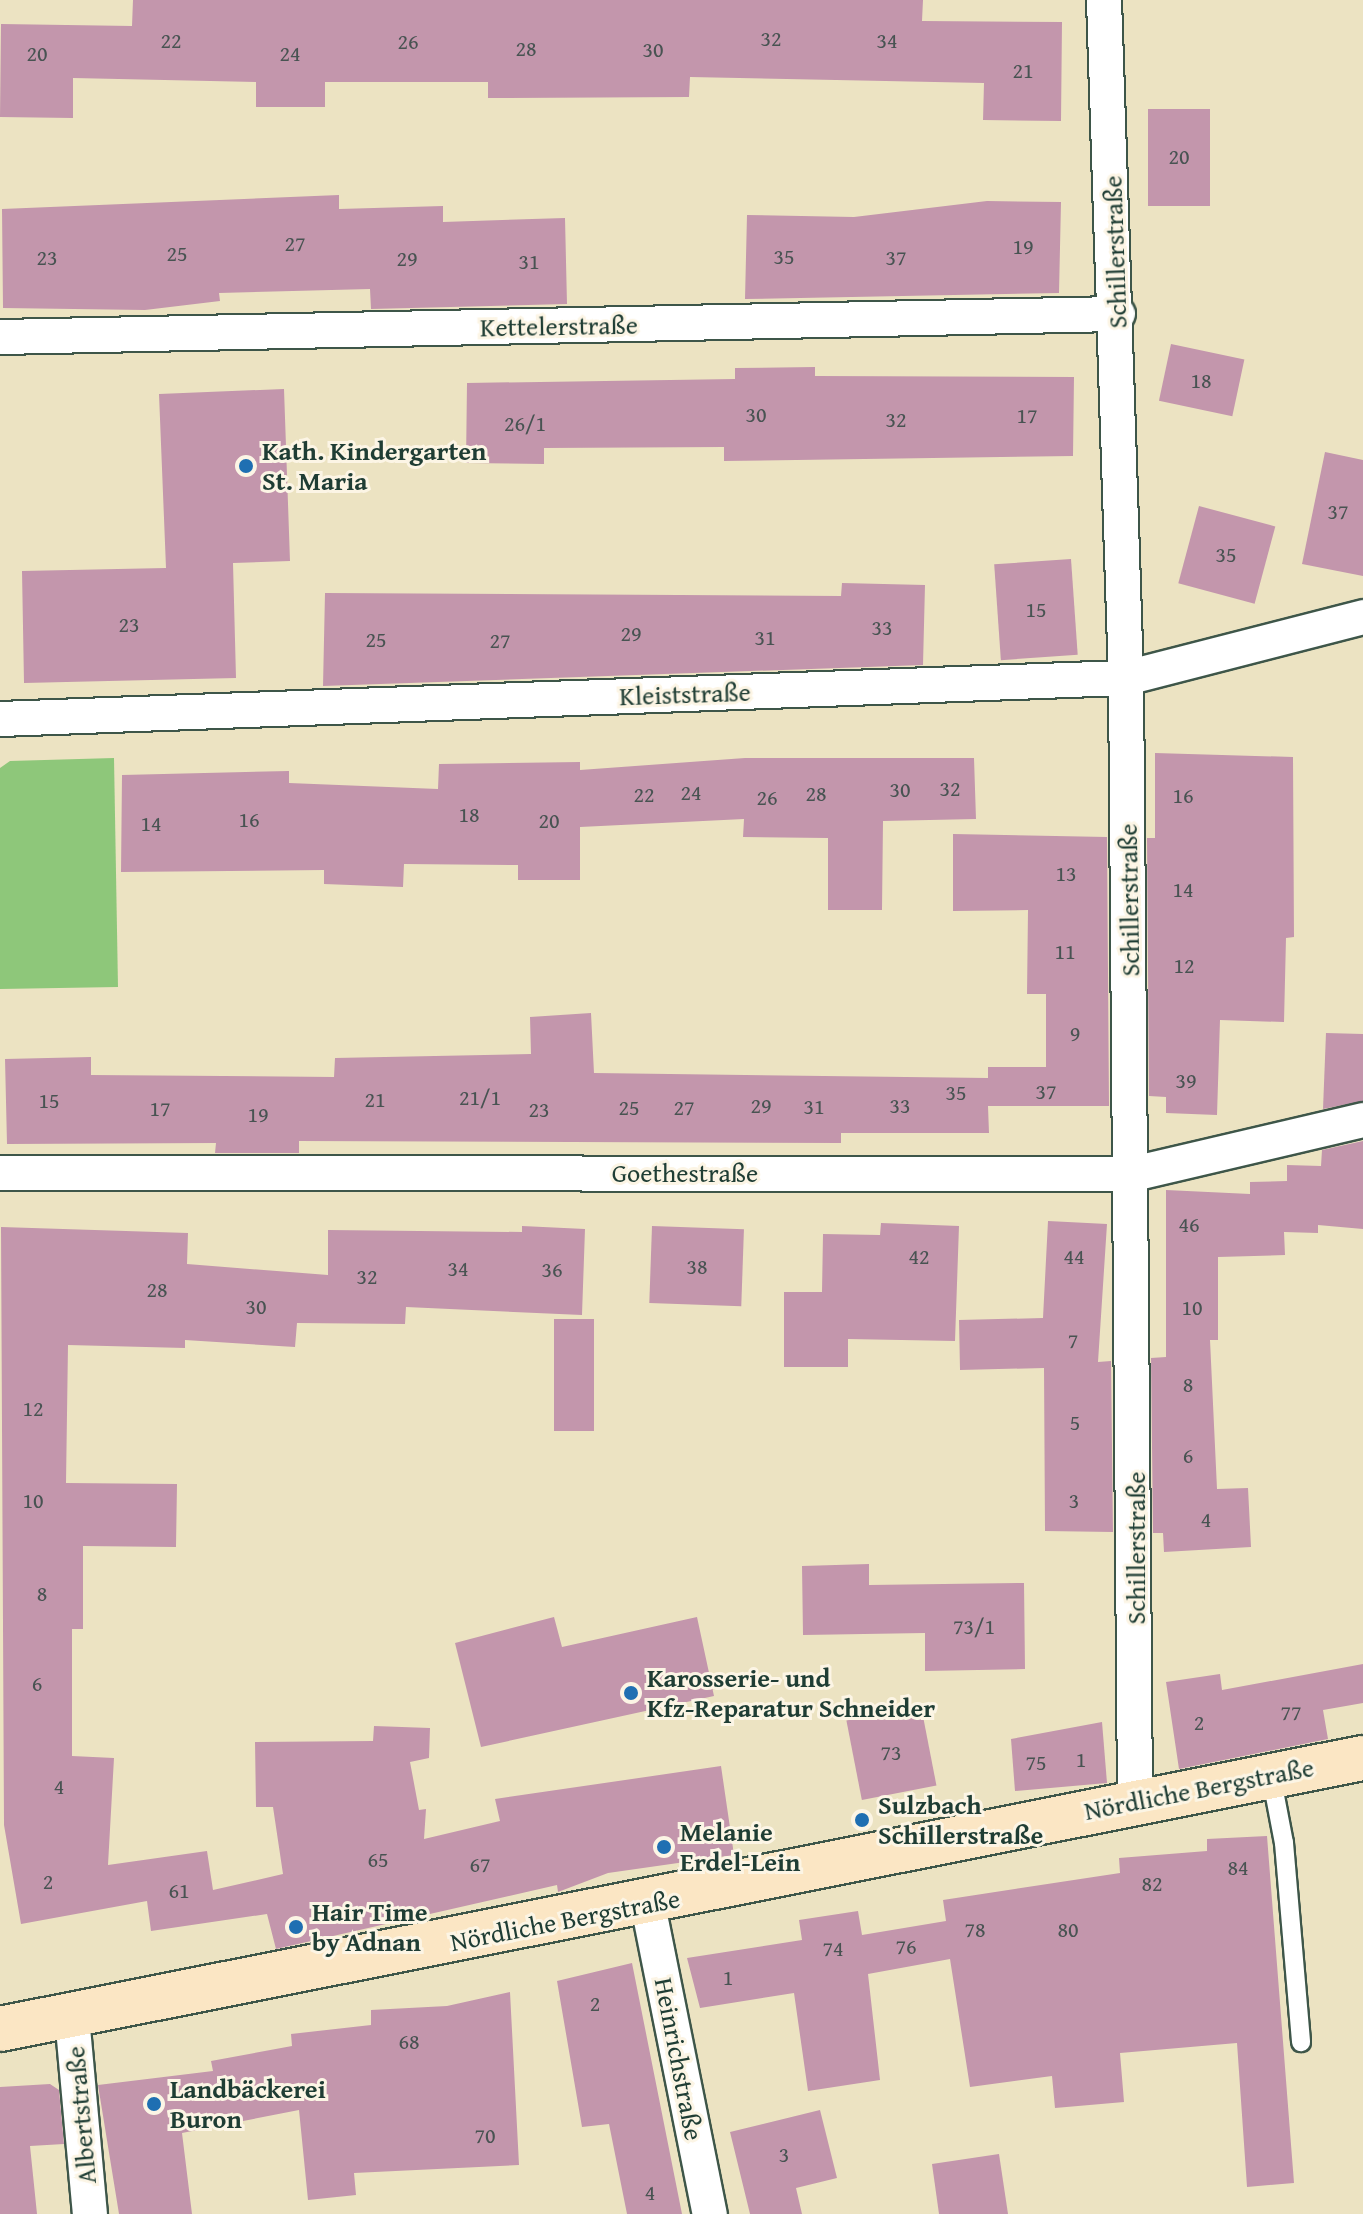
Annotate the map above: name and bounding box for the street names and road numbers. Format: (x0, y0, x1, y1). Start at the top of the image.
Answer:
street label: Schillerstraße (1097, 175, 1133, 329)
street label: Kettelerstraße (480, 309, 638, 343)
street label: Kleiststraße (619, 676, 751, 712)
street label: Schillerstraße (1112, 823, 1146, 977)
street label: Goethestraße (612, 1157, 758, 1189)
street label: Schillerstraße (1120, 1472, 1152, 1624)
street label: Nördliche Bergstraße (1082, 1751, 1316, 1827)
street label: Nördliche Bergstraße (448, 1882, 682, 1958)
street label: Heinrichstraße (648, 1975, 710, 2143)
street label: Albertstraße (59, 2045, 103, 2185)

